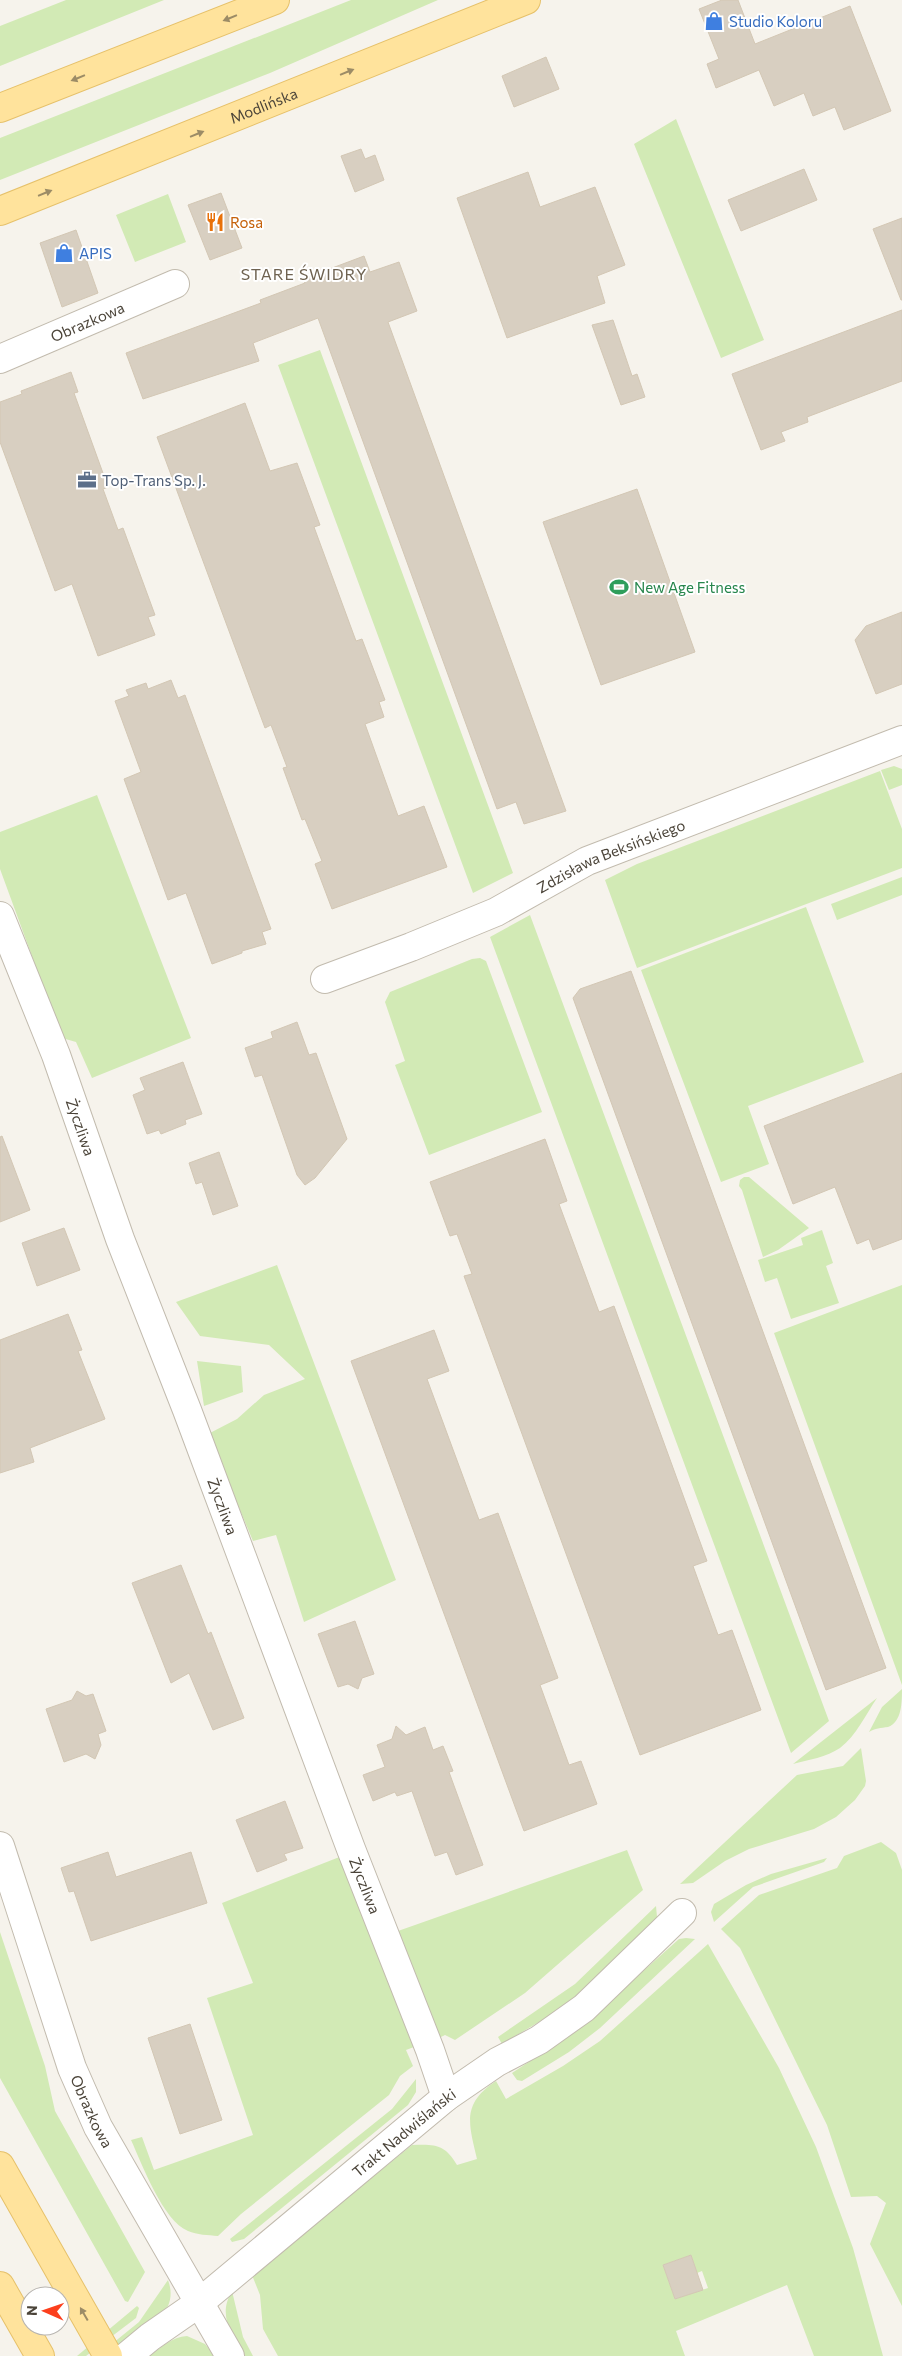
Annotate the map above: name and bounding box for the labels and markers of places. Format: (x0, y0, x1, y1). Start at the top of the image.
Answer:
shop icon: Studio Koloru (703, 10, 725, 32)
place label: Studio Koloru (729, 12, 822, 30)
restaurant icon: Rosa (204, 211, 226, 233)
place label: Rosa (230, 213, 263, 231)
shop icon: APIS (53, 242, 75, 264)
place label: APIS (79, 244, 112, 262)
office icon: Top-Trans Sp. J. (76, 469, 98, 491)
place label: Top-Trans Sp. J. (102, 471, 206, 489)
sports icon: New Age Fitness (608, 576, 630, 598)
place label: New Age Fitness (634, 578, 746, 596)

